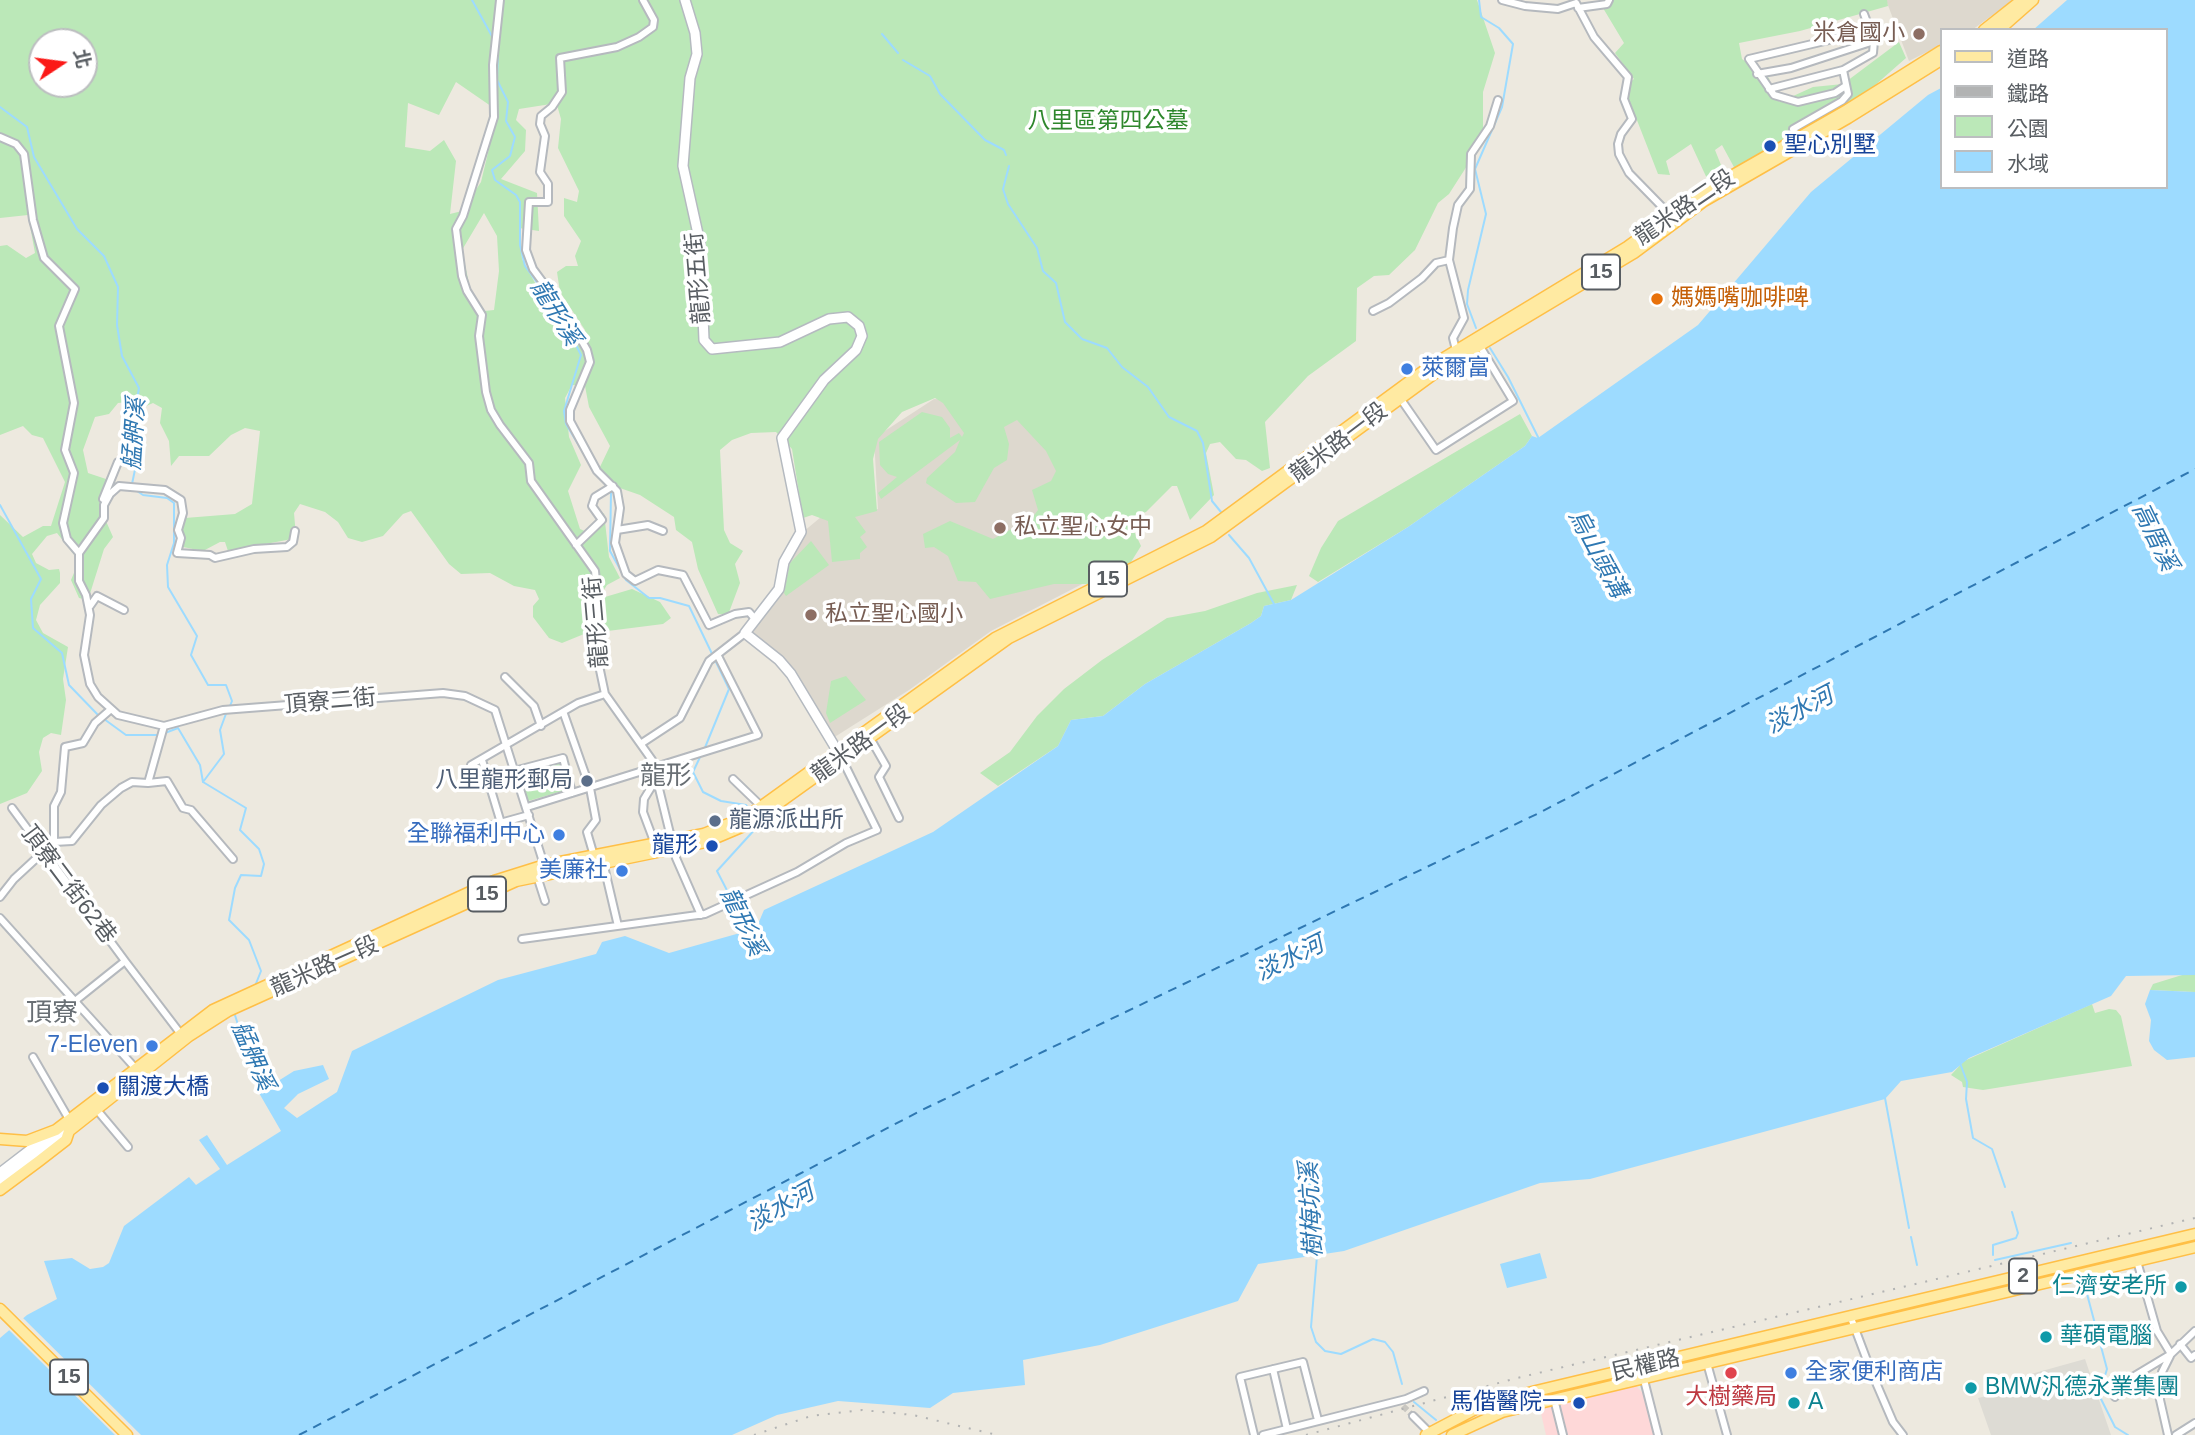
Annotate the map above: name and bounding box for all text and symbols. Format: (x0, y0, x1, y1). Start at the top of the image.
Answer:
place label: 米倉國小 (1813, 20, 1905, 48)
marker: 米倉國小 (1911, 26, 1927, 42)
north arrow (28, 28, 98, 98)
legend (1940, 28, 2167, 189)
text: 北 (70, 47, 94, 70)
text: 道路 (2007, 47, 2049, 70)
text: 鐵路 (2007, 82, 2049, 105)
park label: 八里區第四公墓 (1028, 108, 1188, 136)
text: 公園 (2007, 117, 2049, 140)
place label: 聖心別墅 (1784, 132, 1876, 160)
marker: 聖心別墅 (1762, 138, 1778, 154)
text: 水域 (2007, 152, 2049, 175)
street label: 龍米路二段 (1630, 164, 1740, 252)
street label: 龍形五街 (681, 231, 717, 325)
road number: 15 (1582, 254, 1620, 290)
water label: 龍形溪 (524, 275, 586, 351)
place label: 媽媽嘴咖啡啤 (1671, 285, 1809, 313)
marker: 媽媽嘴咖啡啤 (1649, 291, 1665, 307)
place label: 萊爾富 (1421, 355, 1490, 383)
marker: 萊爾富 (1399, 361, 1415, 377)
water label: 艋舺溪 (118, 397, 152, 471)
street label: 龍米路一段 (1285, 397, 1393, 489)
water label: 高厝溪 (2125, 498, 2183, 576)
water label: 烏山頭溝 (1562, 505, 1632, 603)
place label: 私立聖心女中 (1014, 514, 1152, 542)
marker: 私立聖心女中 (992, 520, 1008, 536)
road number: 15 (1089, 562, 1127, 596)
street label: 龍形三街 (579, 575, 615, 669)
place label: 私立聖心國小 (825, 601, 963, 629)
marker: 私立聖心國小 (803, 607, 819, 623)
water label: 淡水河 (1761, 681, 1839, 741)
street label: 頂寮二街 (283, 684, 377, 720)
street label: 龍米路一段 (806, 699, 916, 789)
district label: 龍形 (640, 761, 692, 793)
place label: 八里龍形郵局 (435, 767, 573, 795)
marker: 八里龍形郵局 (579, 773, 595, 789)
place label: 龍源派出所 (729, 807, 844, 835)
marker: 龍源派出所 (707, 813, 723, 829)
street label: 頂寮二街62巷 (15, 821, 121, 949)
place label: 全聯福利中心 (407, 821, 545, 849)
marker: 全聯福利中心 (551, 827, 567, 843)
place label: 龍形 (652, 832, 698, 860)
marker: 龍形 (704, 838, 720, 854)
place label: 美廉社 (539, 857, 608, 885)
marker: 美廉社 (614, 863, 630, 879)
road number: 15 (468, 876, 506, 912)
water label: 龍形溪 (713, 883, 771, 961)
water label: 淡水河 (1251, 930, 1329, 988)
street label: 龍米路一段 (267, 931, 383, 1003)
district label: 頂寮 (26, 998, 78, 1030)
water label: 艋舺溪 (225, 1017, 279, 1095)
place label: 7-Eleven (47, 1032, 138, 1060)
marker: 7-Eleven (144, 1038, 160, 1054)
place label: 關渡大橋 (117, 1074, 209, 1102)
marker: 關渡大橋 (95, 1080, 111, 1096)
water label: 樹梅坑溪 (1295, 1161, 1329, 1259)
water label: 淡水河 (743, 1178, 819, 1238)
road number: 2 (2009, 1258, 2037, 1294)
place label: 仁濟安老所 (2052, 1273, 2167, 1301)
marker: 仁濟安老所 (2173, 1279, 2189, 1295)
place label: 華碩電腦 (2060, 1323, 2152, 1351)
marker: 華碩電腦 (2038, 1329, 2054, 1345)
street label: 民權路 (1609, 1345, 1683, 1387)
place label: 全家便利商店 (1805, 1359, 1943, 1387)
road number: 15 (50, 1360, 88, 1394)
marker: 大樹藥局 (1723, 1365, 1739, 1381)
marker: 全家便利商店 (1783, 1365, 1799, 1381)
place label: BMW汎德永業集團 (1985, 1374, 2179, 1402)
marker: BMW汎德永業集團 (1963, 1380, 1979, 1396)
place label: 大樹藥局 (1685, 1384, 1777, 1412)
place label: 馬偕醫院一 (1450, 1389, 1565, 1417)
place label: A (1808, 1389, 1823, 1417)
marker: 馬偕醫院一 (1571, 1395, 1587, 1411)
marker: A (1786, 1395, 1802, 1411)

